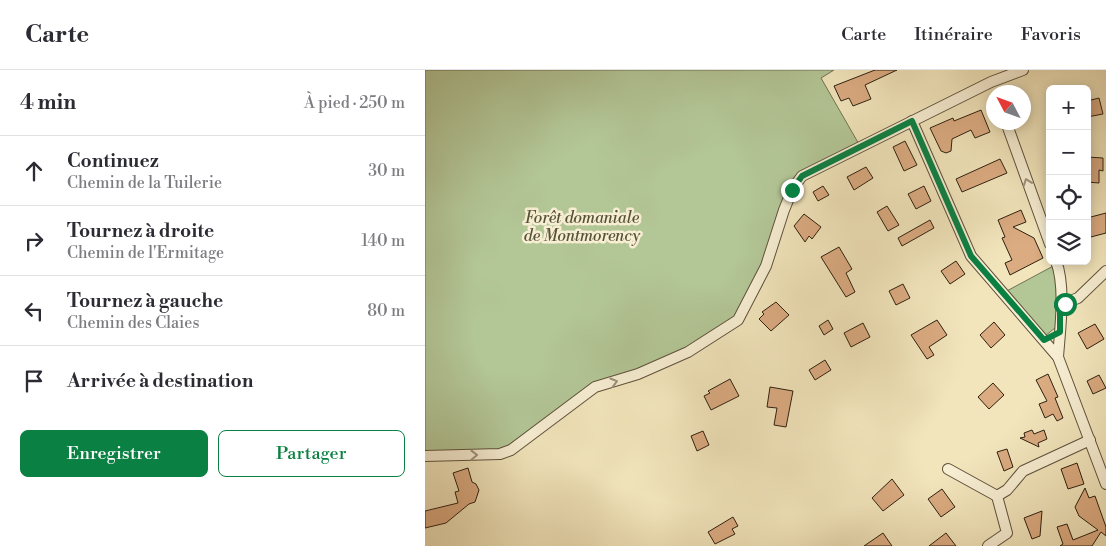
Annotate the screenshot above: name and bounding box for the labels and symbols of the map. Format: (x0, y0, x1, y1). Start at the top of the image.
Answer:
north arrow (986, 85, 1031, 130)
one-way arrow (1023, 178, 1033, 187)
route end (781, 179, 804, 202)
park label: Forêt domaniale de Montmorency (524, 208, 641, 246)
route start (1054, 293, 1077, 316)
one-way arrow (609, 377, 617, 387)
one-way arrow (470, 450, 478, 461)

